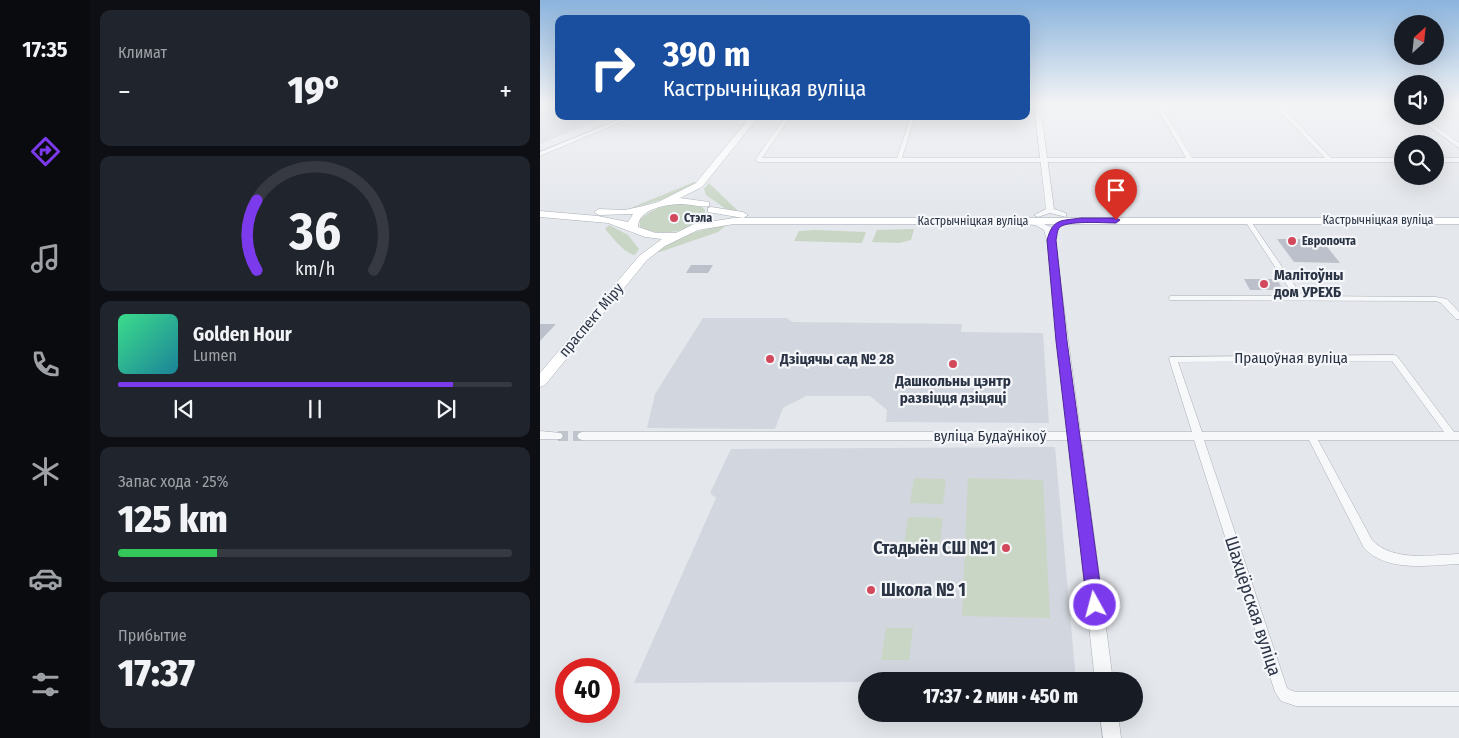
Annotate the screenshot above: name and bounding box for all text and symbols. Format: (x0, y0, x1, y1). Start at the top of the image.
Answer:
north arrow (1394, 15, 1444, 65)
map controls (1394, 15, 1444, 185)
text: 390 m (663, 33, 750, 75)
icon: right (580, 35, 645, 100)
text: 17:35 (22, 36, 68, 63)
text: Климат (118, 43, 167, 62)
text: 19° (288, 67, 342, 113)
text: − (118, 75, 131, 108)
text: + (499, 75, 512, 108)
text: Кастрычніцкая вуліца (663, 75, 866, 102)
button: sound (1394, 75, 1444, 125)
icon: directions (28, 134, 63, 169)
button: search (1394, 135, 1444, 185)
pin (1095, 169, 1137, 220)
icon: arrive (1102, 176, 1130, 204)
text: 36 (288, 200, 341, 263)
place label: Стэла (684, 211, 712, 225)
marker: Стэла (668, 212, 680, 224)
street label: Кастрычніцкая вуліца (1323, 213, 1434, 227)
street label: Кастрычніцкая вуліца (918, 214, 1029, 228)
place label: Европочта (1302, 234, 1356, 248)
marker: Европочта (1286, 235, 1298, 247)
icon: music (28, 241, 63, 276)
text: km/h (295, 258, 335, 280)
place label: Малітоўны дом УРЕХБ (1273, 266, 1343, 301)
marker: Малітоўны дом УРЕХБ (1258, 278, 1270, 290)
street label: праспект Міру (555, 279, 627, 361)
text: Golden Hour (193, 323, 292, 346)
text: Lumen (193, 346, 237, 365)
icon: phone (28, 347, 63, 382)
street label: Працоўная вуліца (1234, 349, 1348, 367)
place label: Дзіцячы сад № 28 (779, 350, 894, 368)
marker: Дзіцячы сад № 28 (764, 353, 776, 365)
marker: Дашкольны цэнтр развіцця дзіцяці (947, 358, 959, 370)
place label: Дашкольны цэнтр развіцця дзіцяці (894, 372, 1011, 407)
icon: previous (170, 395, 198, 423)
icon: pause (301, 395, 329, 423)
icon: next (432, 395, 460, 423)
street label: вуліца Будаўнікоў (933, 427, 1047, 445)
icon: climate (28, 454, 63, 489)
text: Запас хода · 25% (118, 472, 228, 491)
text: 125 km (118, 496, 228, 542)
street label: Шахцёрская вуліца (1220, 533, 1286, 679)
place label: Стадыён СШ №1 (873, 537, 996, 559)
marker: Стадыён СШ №1 (1000, 542, 1012, 554)
icon: car (28, 561, 63, 596)
position arrow (1068, 578, 1120, 630)
place label: Школа № 1 (881, 579, 966, 601)
marker: Школа № 1 (865, 584, 877, 596)
text: Прибытие (118, 626, 187, 645)
text: 17:37 (118, 650, 195, 696)
speed limit sign: 40 (555, 658, 620, 723)
icon: filters (28, 667, 63, 702)
text: 17:37 · 2 мин · 450 m (923, 685, 1078, 708)

